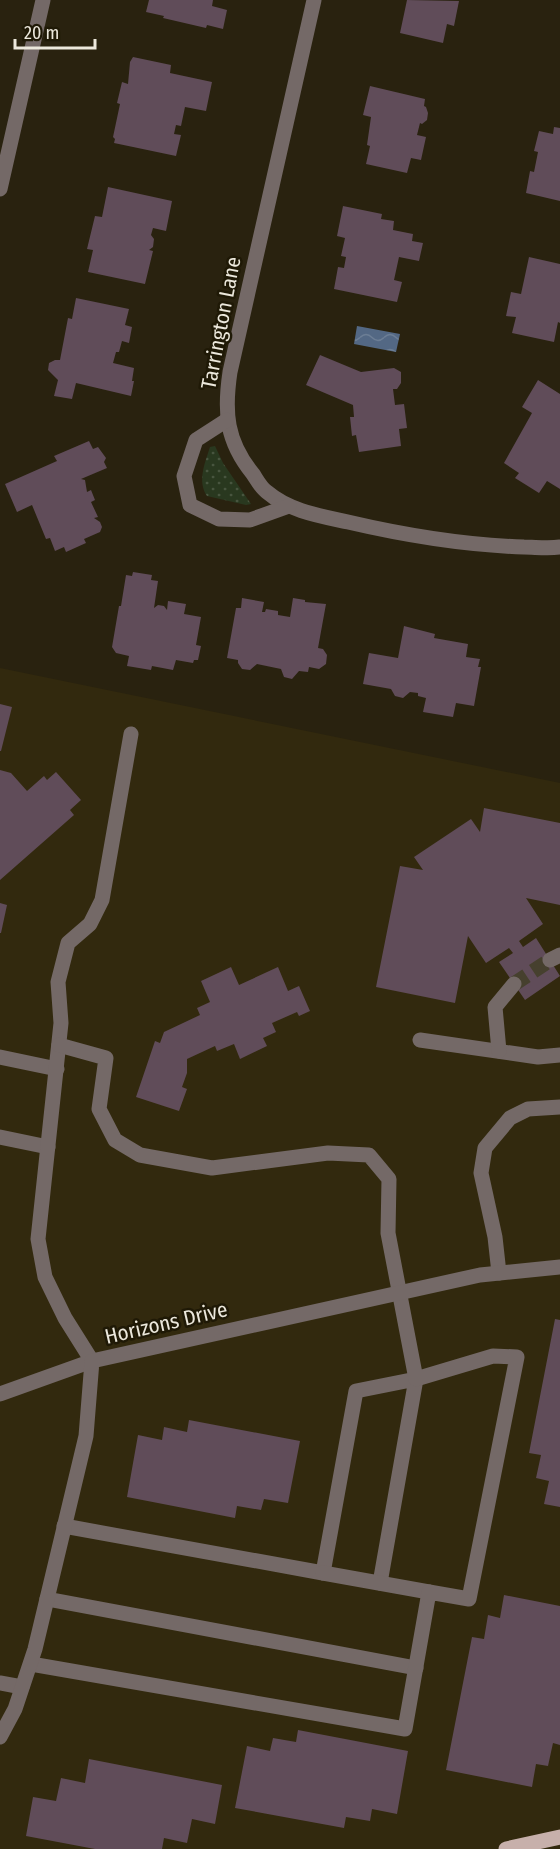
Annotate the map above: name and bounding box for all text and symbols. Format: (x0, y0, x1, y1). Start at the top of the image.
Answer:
scale bar (15, 12, 94, 50)
text: 20 m (24, 22, 59, 44)
street label: Tarrington Lane (195, 255, 247, 391)
street label: Horizons Drive (102, 1296, 230, 1350)

